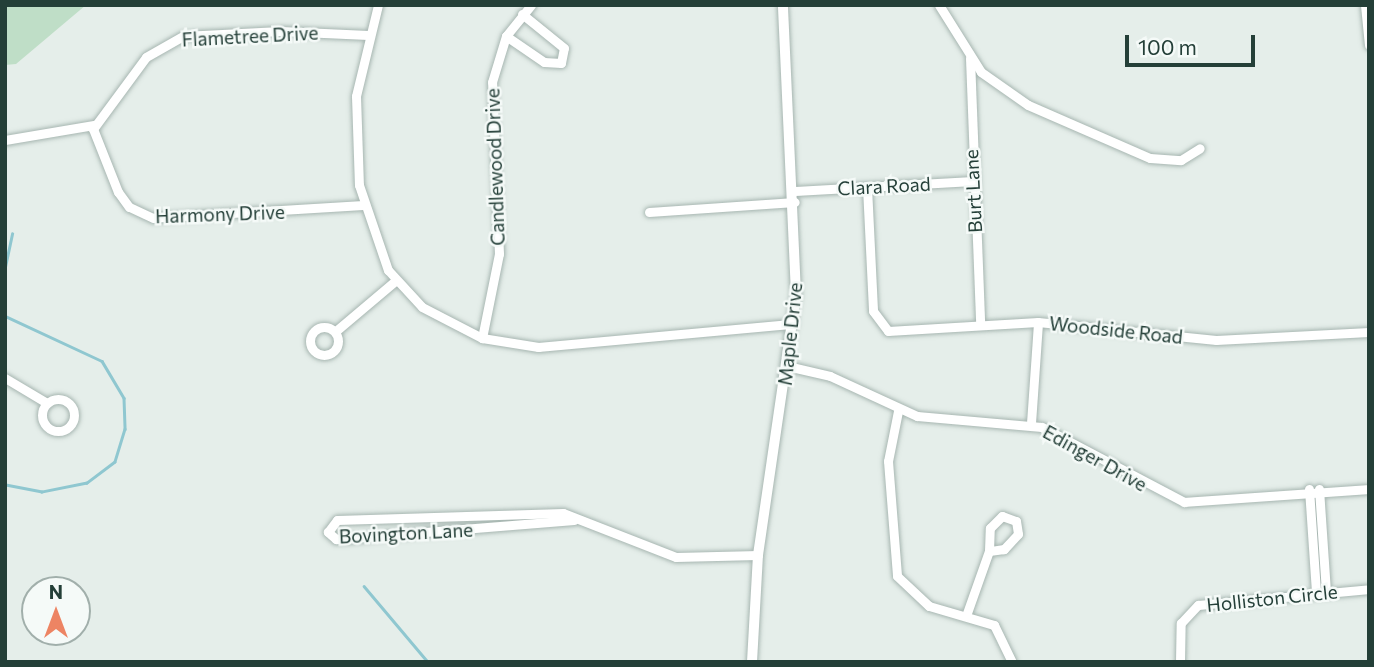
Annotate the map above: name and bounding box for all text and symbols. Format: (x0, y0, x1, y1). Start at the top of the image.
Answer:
street label: Flametree Drive (181, 21, 319, 51)
scale bar (1129, 21, 1258, 65)
text: 100 m (1138, 34, 1197, 59)
street label: Candlewood Drive (481, 88, 509, 246)
street label: Burt Lane (959, 149, 987, 233)
street label: Clara Road (837, 172, 931, 200)
street label: Harmony Drive (155, 200, 285, 228)
street label: Maple Drive (773, 281, 807, 387)
street label: Woodside Road (1048, 312, 1184, 348)
street label: Edinger Drive (1039, 420, 1151, 496)
street label: Bovington Lane (338, 518, 474, 548)
north arrow (21, 576, 91, 646)
text: N (49, 580, 63, 603)
street label: Holliston Circle (1205, 580, 1339, 616)

